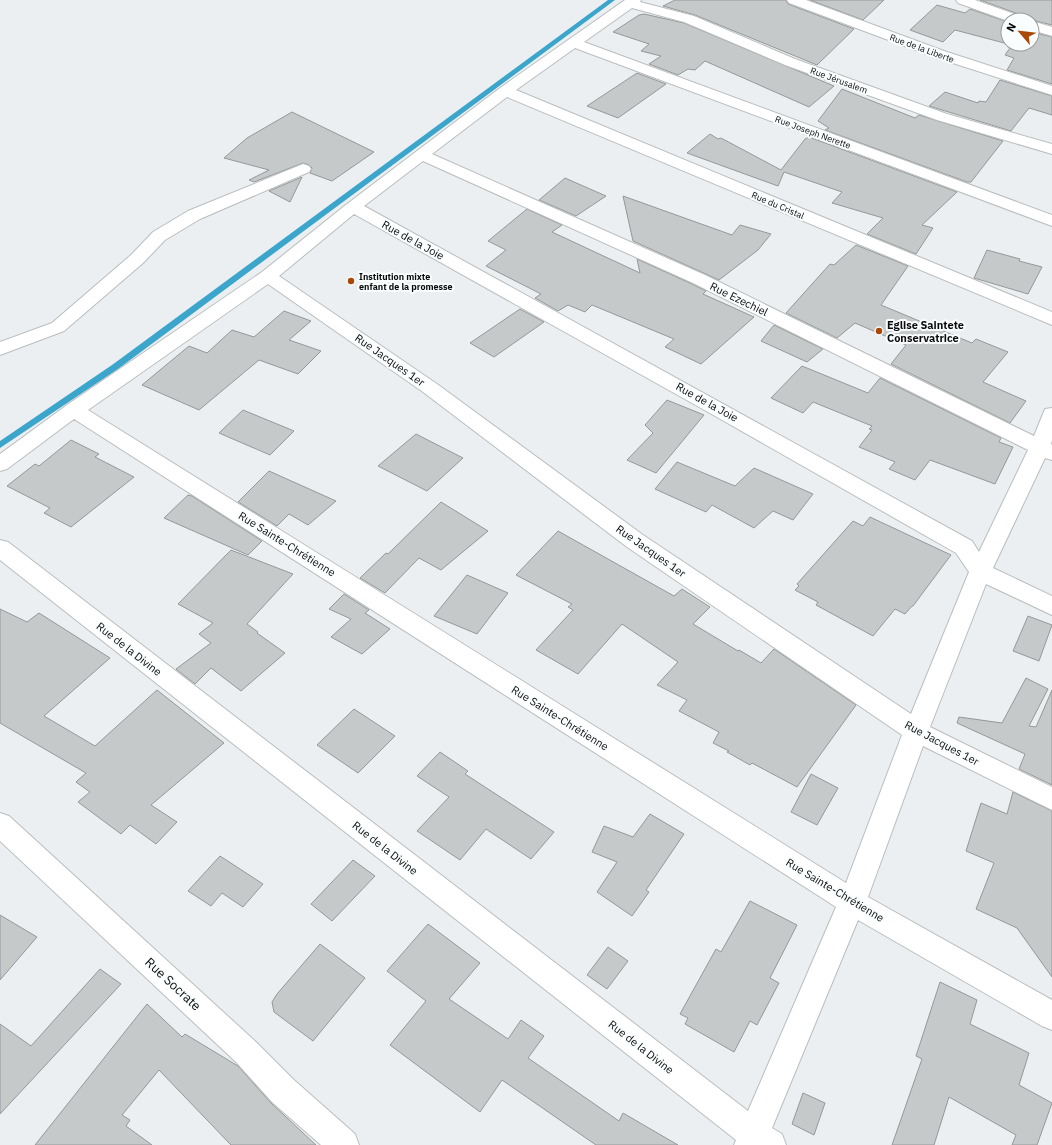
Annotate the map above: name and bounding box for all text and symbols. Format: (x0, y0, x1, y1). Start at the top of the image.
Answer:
north arrow (1000, 12, 1040, 52)
text: N (1003, 20, 1019, 34)
street label: Rue de la Liberte (888, 31, 956, 65)
street label: Rue Jérusalem (809, 65, 869, 96)
street label: Rue Joseph Nerette (774, 113, 853, 151)
street label: Rue du Cristal (750, 189, 807, 221)
street label: Rue de la Joie (379, 217, 447, 263)
place label: Institution mixte enfant de la promesse (359, 271, 453, 292)
marker: Institution mixte enfant de la promesse (346, 276, 356, 286)
street label: Rue Ezechiel (708, 279, 770, 319)
place label: Eglise Saintete Conservatrice (887, 318, 964, 345)
marker: Eglise Saintete Conservatrice (874, 326, 884, 336)
street label: Rue Jacques 1er (352, 331, 428, 389)
street label: Rue de la Joie (673, 379, 741, 425)
street label: Rue Sainte-Chrétienne (236, 508, 338, 580)
street label: Rue Jacques 1er (613, 522, 689, 580)
street label: Rue de la Divine (94, 619, 164, 679)
street label: Rue Sainte-Chrétienne (509, 682, 611, 754)
street label: Rue Jacques 1er (902, 718, 982, 768)
street label: Rue de la Divine (350, 818, 420, 878)
street label: Rue Sainte-Chrétienne (783, 855, 887, 925)
street label: Rue Socrate (141, 954, 205, 1014)
street label: Rue de la Divine (606, 1017, 676, 1077)

